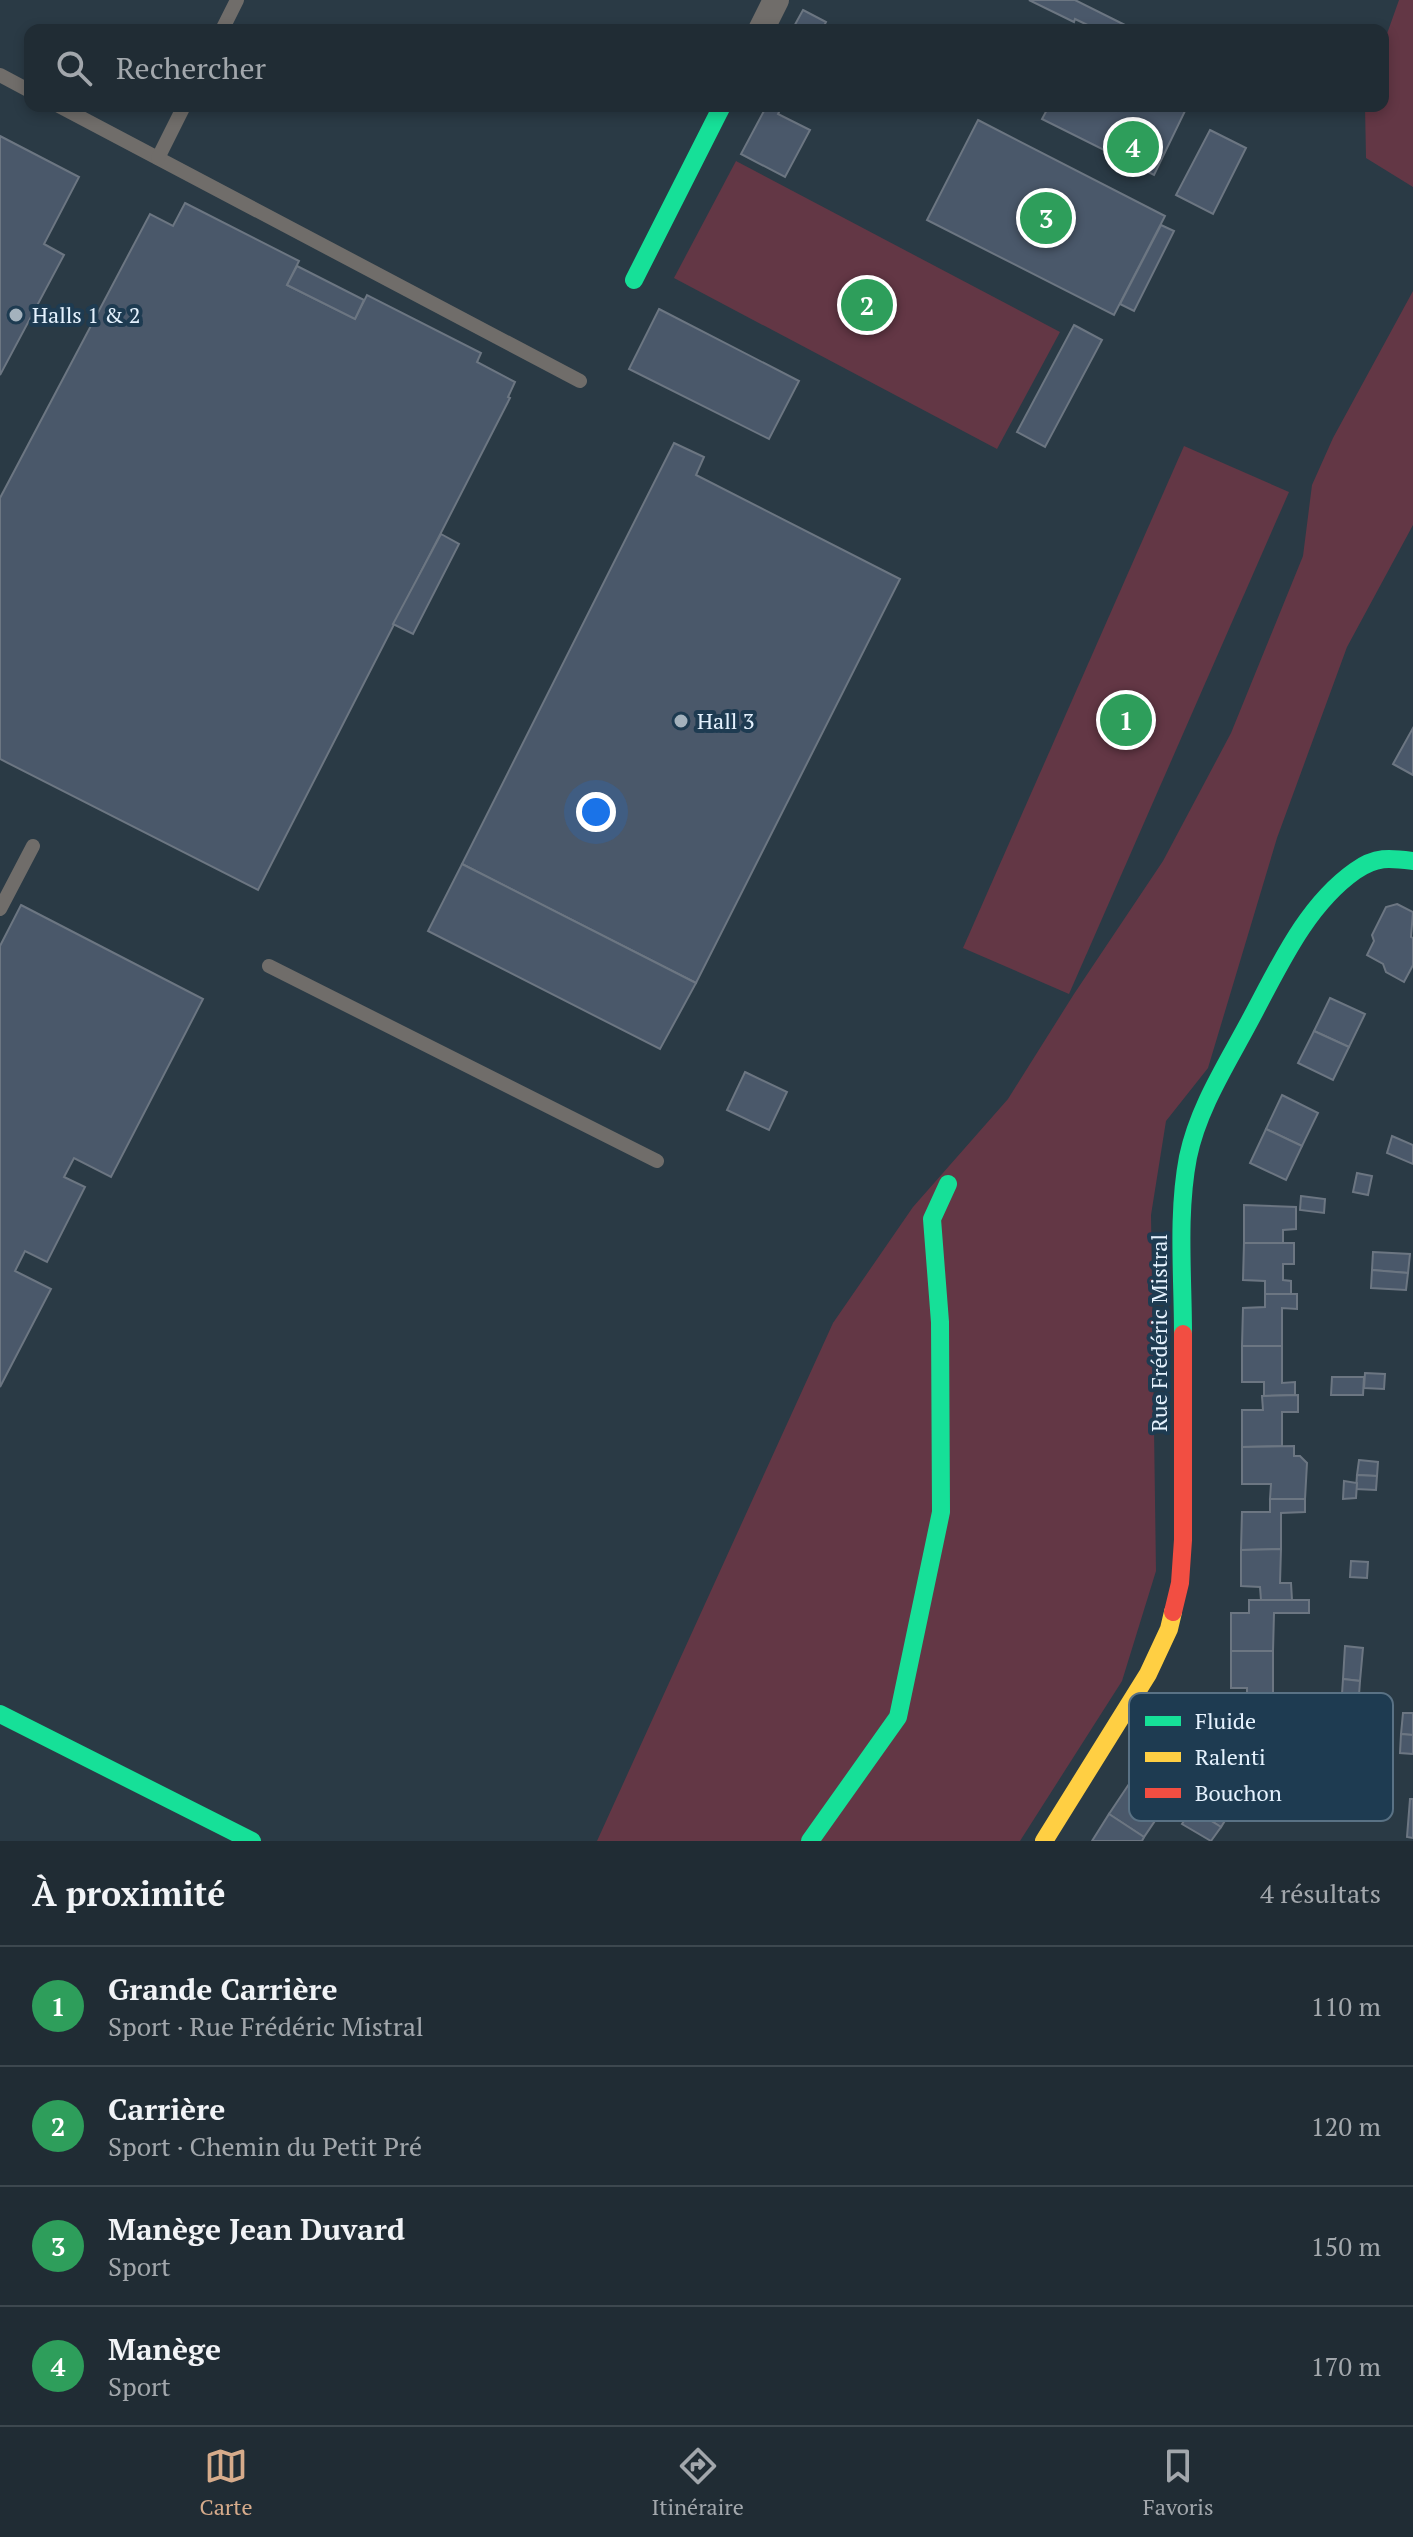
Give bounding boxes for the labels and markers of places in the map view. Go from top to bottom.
pin: 4 [1107,117,1159,177]
pin: 3 [1020,188,1072,248]
pin: 2 [841,275,893,335]
place label: Halls 1 & 2 [32,300,141,329]
marker: Halls 1 & 2 [7,306,25,324]
pin: 1 [1100,690,1152,750]
place label: Hall 3 [697,706,754,735]
marker: Hall 3 [672,712,690,730]

